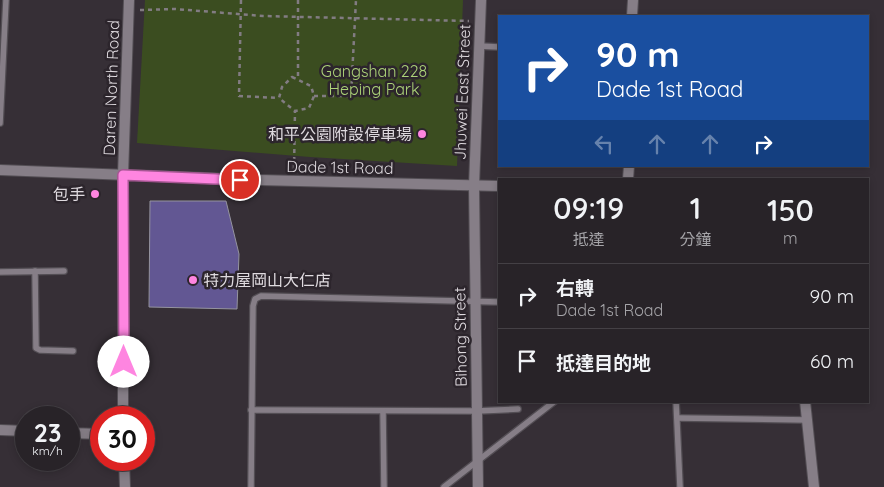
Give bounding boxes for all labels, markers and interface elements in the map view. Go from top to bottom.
street label: Daren North Road [99,20,123,156]
street label: Jhuwei East Street [450,24,474,160]
text: 90 m [596,32,679,76]
icon: right [513,35,578,100]
park label: Gangshan 228 Heping Park [321,61,427,99]
text: Dade 1st Road [596,75,743,103]
place label: 和平公園附設停車場 [268,124,412,144]
marker: 和平公園附設停車場 [416,128,428,140]
icon: left [590,130,618,158]
icon: ahead [643,130,671,158]
icon: ahead [696,130,724,158]
icon: right [749,130,777,158]
street label: Dade 1st Road [286,156,394,178]
pin [219,159,261,201]
icon: arrive [226,166,254,194]
place label: 包手 [53,184,85,204]
marker: 包手 [89,188,101,200]
text: 09:19 [553,189,624,227]
text: 1 [690,189,701,227]
text: 150 [767,191,814,229]
text: m [783,228,798,248]
text: 抵達 [573,229,605,249]
text: 分鐘 [680,229,712,249]
place label: 特力屋岡山大仁店 [203,270,331,290]
marker: 特力屋岡山大仁店 [187,274,199,286]
text: 右轉 [556,276,594,300]
icon: right [513,282,541,310]
text: 90 m [810,284,854,308]
street label: Bihong Street [449,287,471,387]
text: Dade 1st Road [556,300,663,320]
position arrow [97,335,149,387]
icon: arrive [513,347,541,375]
text: 60 m [810,349,854,373]
text: 抵達目的地 [556,351,651,375]
speed limit sign: 30 [90,406,155,471]
text: 23 [34,417,61,448]
text: km/h [32,443,63,458]

